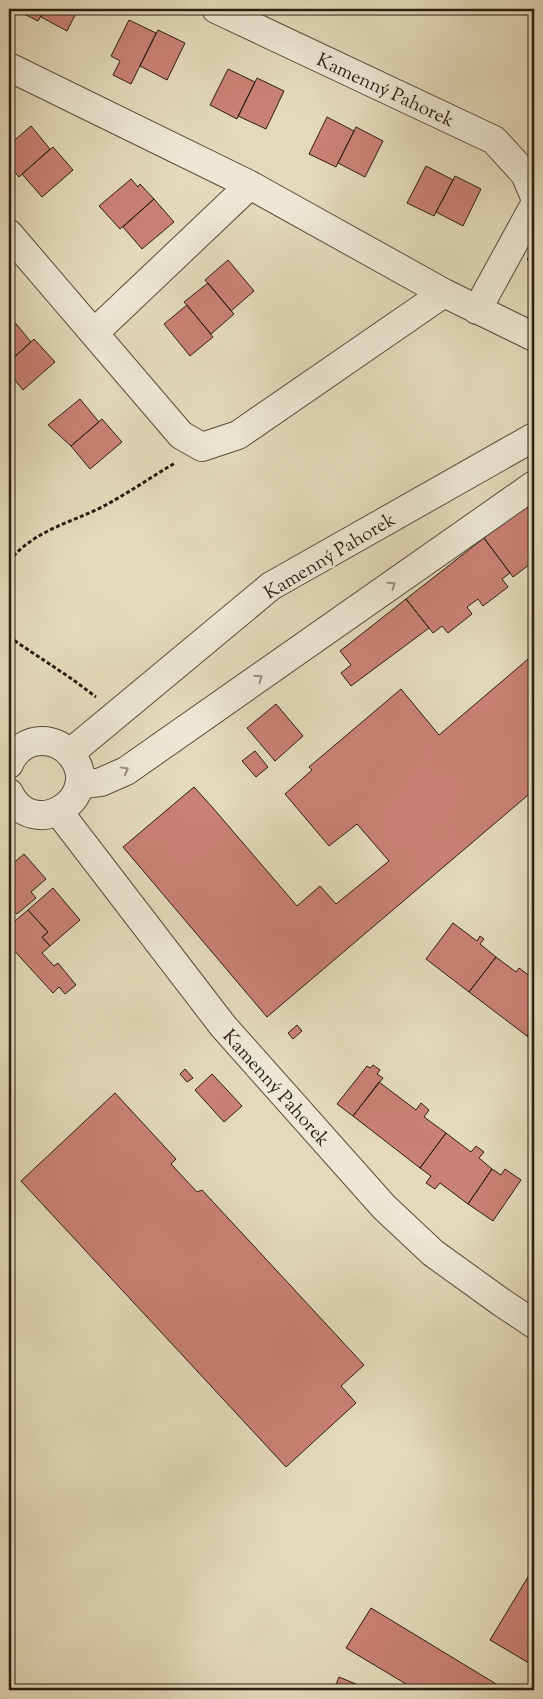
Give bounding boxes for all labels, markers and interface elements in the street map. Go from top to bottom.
street label: Kamenný Pahorek [312,48,459,135]
street label: Kamenný Pahorek [259,507,402,607]
one-way arrow [386,582,396,591]
one-way arrow [253,675,262,684]
one-way arrow [120,766,129,776]
street label: Kamenný Pahorek [215,1024,335,1154]

